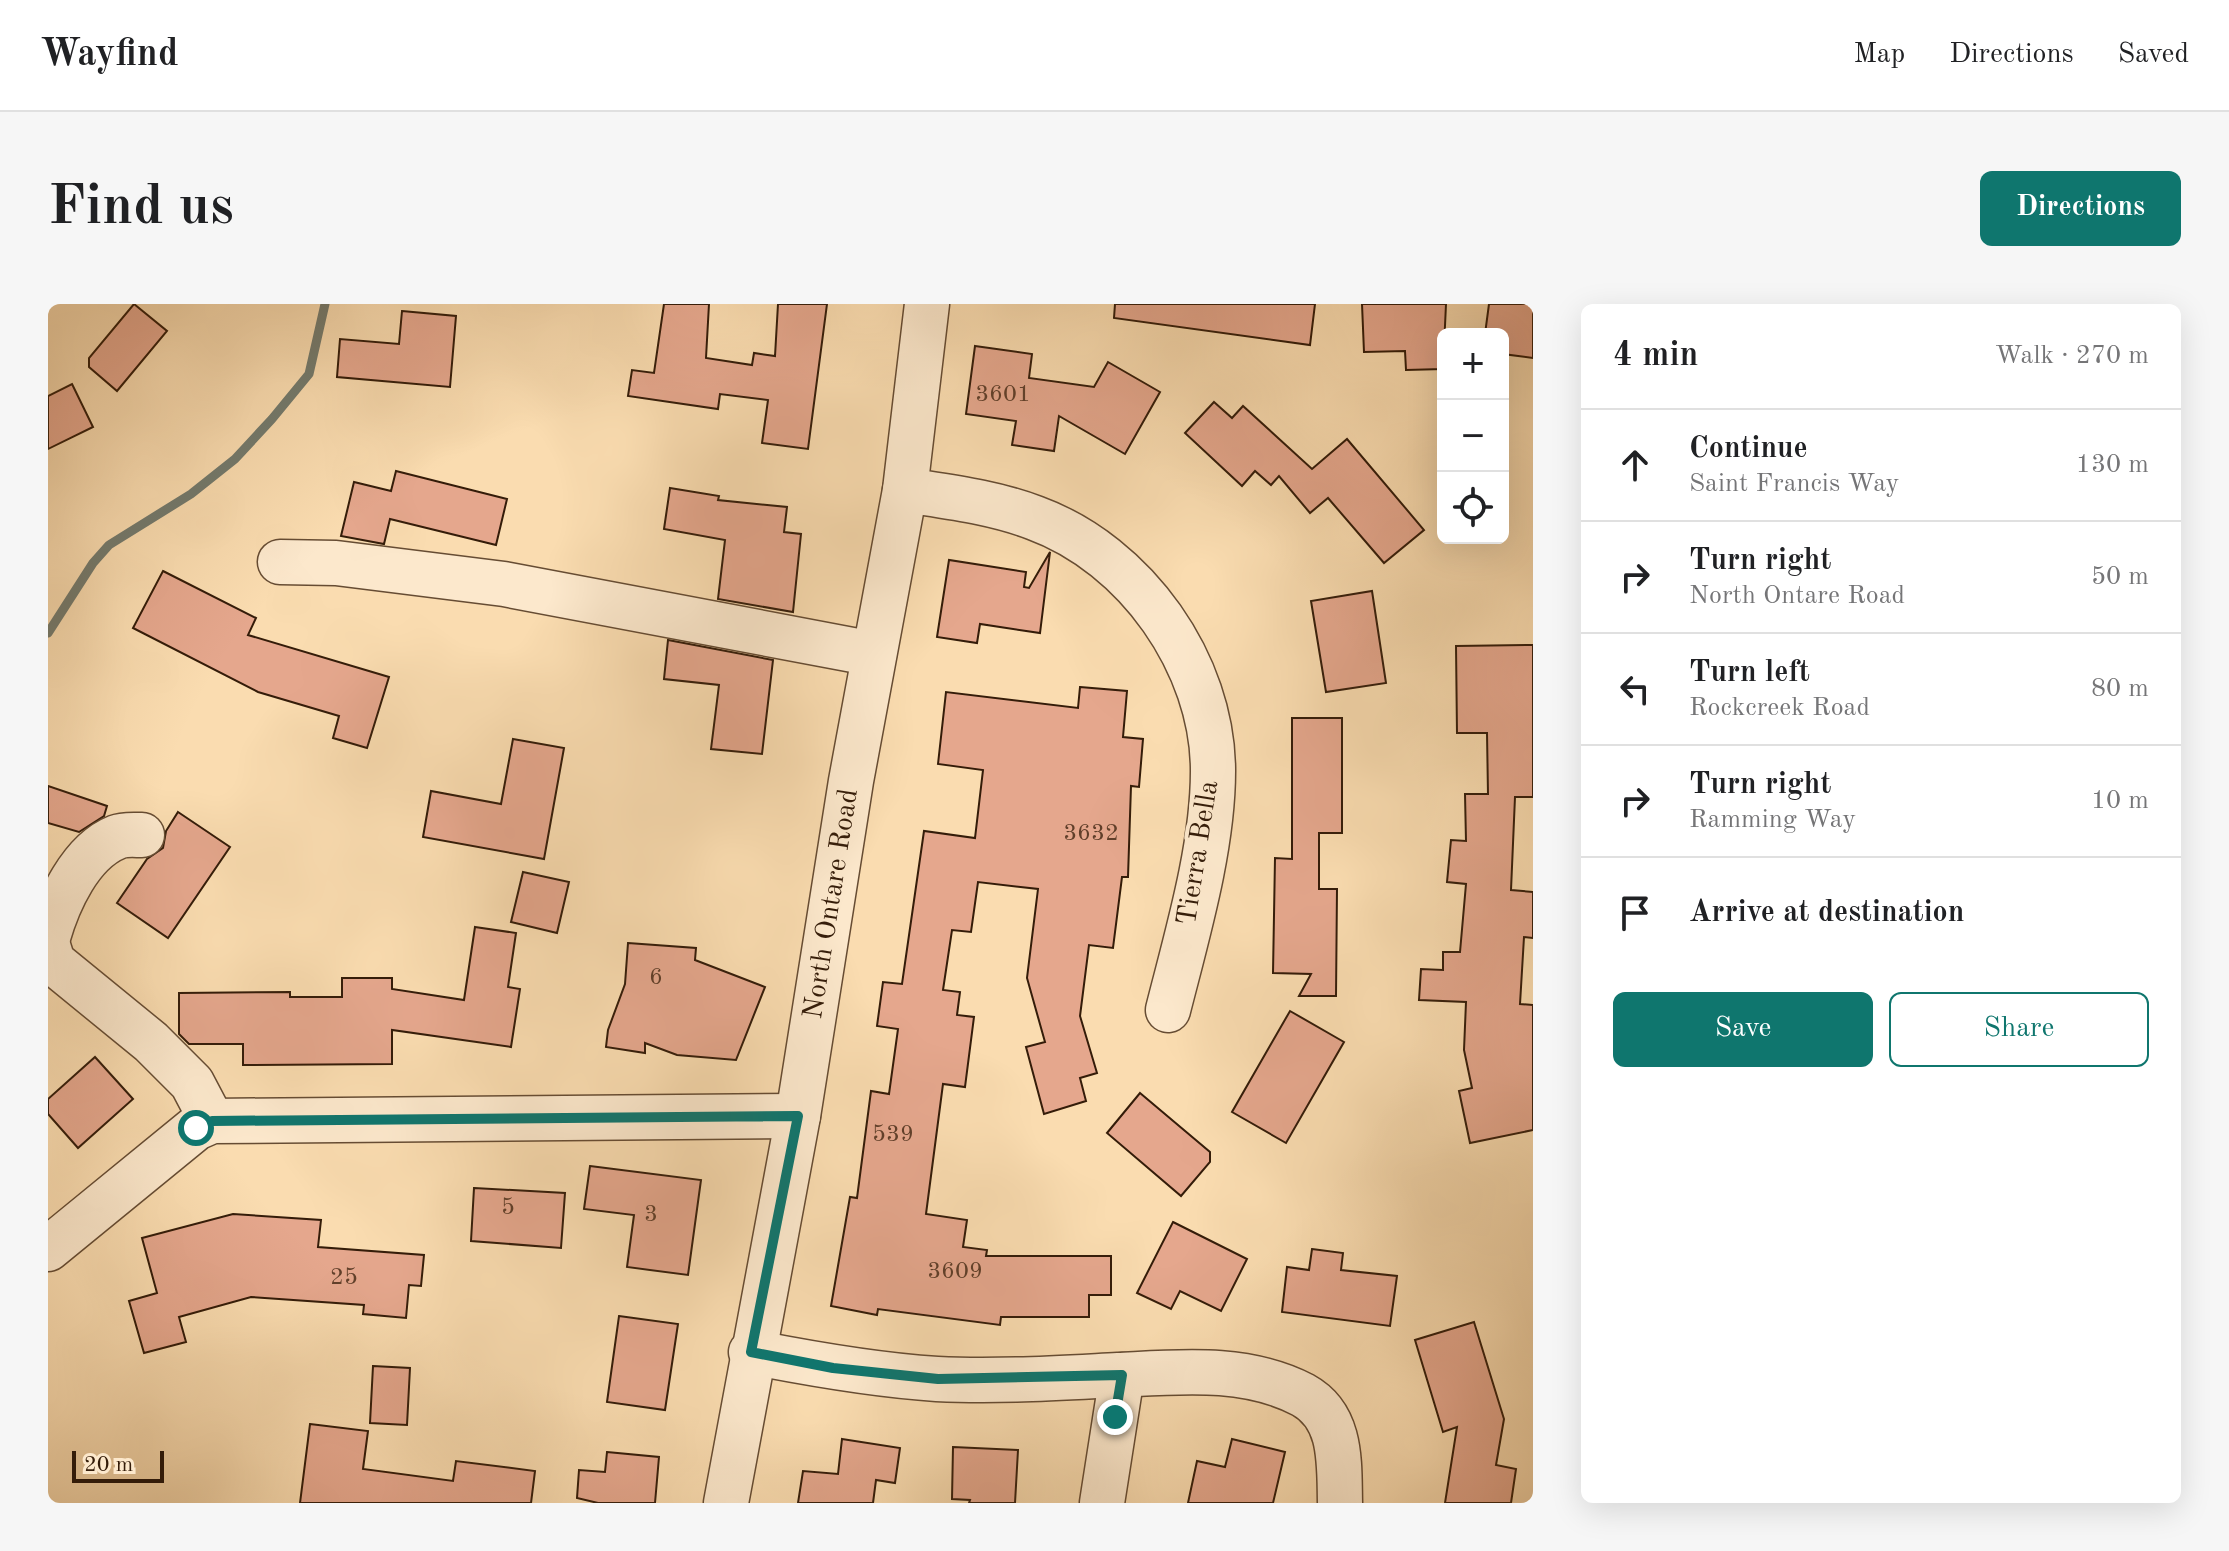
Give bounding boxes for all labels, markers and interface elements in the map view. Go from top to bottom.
text: Wayfind [40,36,178,74]
text: Map [1853,41,1905,69]
text: Directions [1949,41,2074,69]
text: Saved [2118,41,2189,69]
button: Directions [1980,171,2181,246]
text: Find us [48,180,234,236]
map controls [1437,328,1509,544]
button: + [1437,328,1509,400]
text: 4 min [1613,339,1698,373]
text: Walk · 270 m [1995,343,2149,369]
house number: 3601 [975,383,1031,407]
button: − [1437,400,1509,472]
text: Continue [1689,434,1808,464]
icon: ahead [1613,443,1657,487]
text: 130 m [2076,452,2149,478]
text: Saint Francis Way [1689,471,1899,497]
button: locate [1437,472,1509,544]
text: Turn right [1689,546,1831,576]
icon: right [1613,555,1657,599]
text: 50 m [2091,564,2149,590]
text: North Ontare Road [1689,583,1905,609]
text: Turn left [1689,658,1810,688]
icon: left [1613,667,1657,711]
text: 80 m [2091,676,2149,702]
text: Rockcreek Road [1689,695,1870,721]
text: Turn right [1689,770,1831,800]
street label: Tierra Bella [1174,778,1224,927]
icon: right [1613,779,1657,823]
street label: North Ontare Road [800,787,864,1021]
text: 10 m [2091,788,2149,814]
text: Ramming Way [1689,807,1856,833]
house number: 3632 [1063,822,1119,846]
icon: arrive [1613,891,1657,935]
text: Arrive at destination [1689,898,1964,928]
house number: 6 [649,966,663,990]
button: Save [1613,992,1873,1067]
button: Share [1889,992,2149,1067]
route start [178,1110,214,1146]
house number: 539 [872,1123,914,1147]
house number: 5 [501,1196,515,1220]
house number: 3 [644,1203,658,1227]
house number: 3609 [927,1260,983,1284]
house number: 25 [330,1266,358,1290]
route end [1097,1399,1133,1435]
scale bar [72,1447,164,1483]
text: 20 m [84,1454,133,1476]

